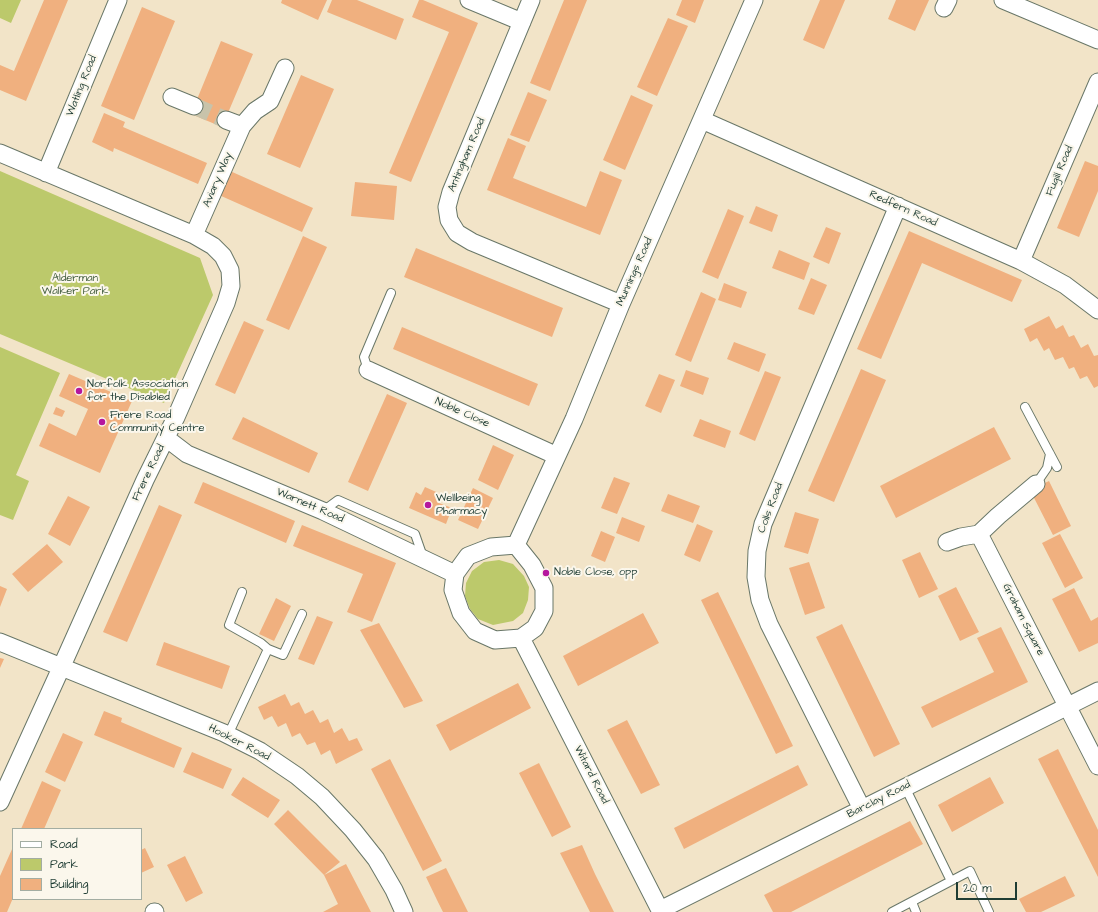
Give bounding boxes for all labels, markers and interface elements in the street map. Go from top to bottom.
street label: Watling Road [64,54,100,118]
street label: Antingham Road [445,116,489,194]
street label: Fugill Road [1043,144,1077,198]
street label: Aviary Way [200,150,236,210]
street label: Redfern Road [867,188,939,230]
street label: Munnings Road [614,236,656,308]
park label: Alderman Walker Park [42,272,108,298]
place label: Norfolk Association for the Disabled [87,378,188,404]
marker: Norfolk Association for the Disabled [74,386,84,396]
street label: Noble Close [433,395,491,431]
place label: Frere Road Community Centre [110,409,204,435]
marker: Frere Road Community Centre [97,417,107,427]
street label: Frere Road [130,443,168,503]
street label: Colls Road [755,481,787,535]
street label: Warnett Road [274,486,346,526]
place label: Wellbeing Pharmacy [436,492,487,518]
marker: Wellbeing Pharmacy [423,500,433,510]
place label: Noble Close, opp [554,566,637,580]
marker: Noble Close, opp [541,568,551,578]
street label: Graham Square [999,582,1047,658]
street label: Hooker Road [206,722,272,764]
street label: Witard Road [571,744,611,806]
street label: Barclay Road [845,778,913,822]
legend [12,828,142,900]
text: Road [50,836,78,853]
text: Park [50,856,78,873]
scale bar [958,874,1019,900]
text: Building [50,876,88,893]
text: 20 m [963,880,992,897]

